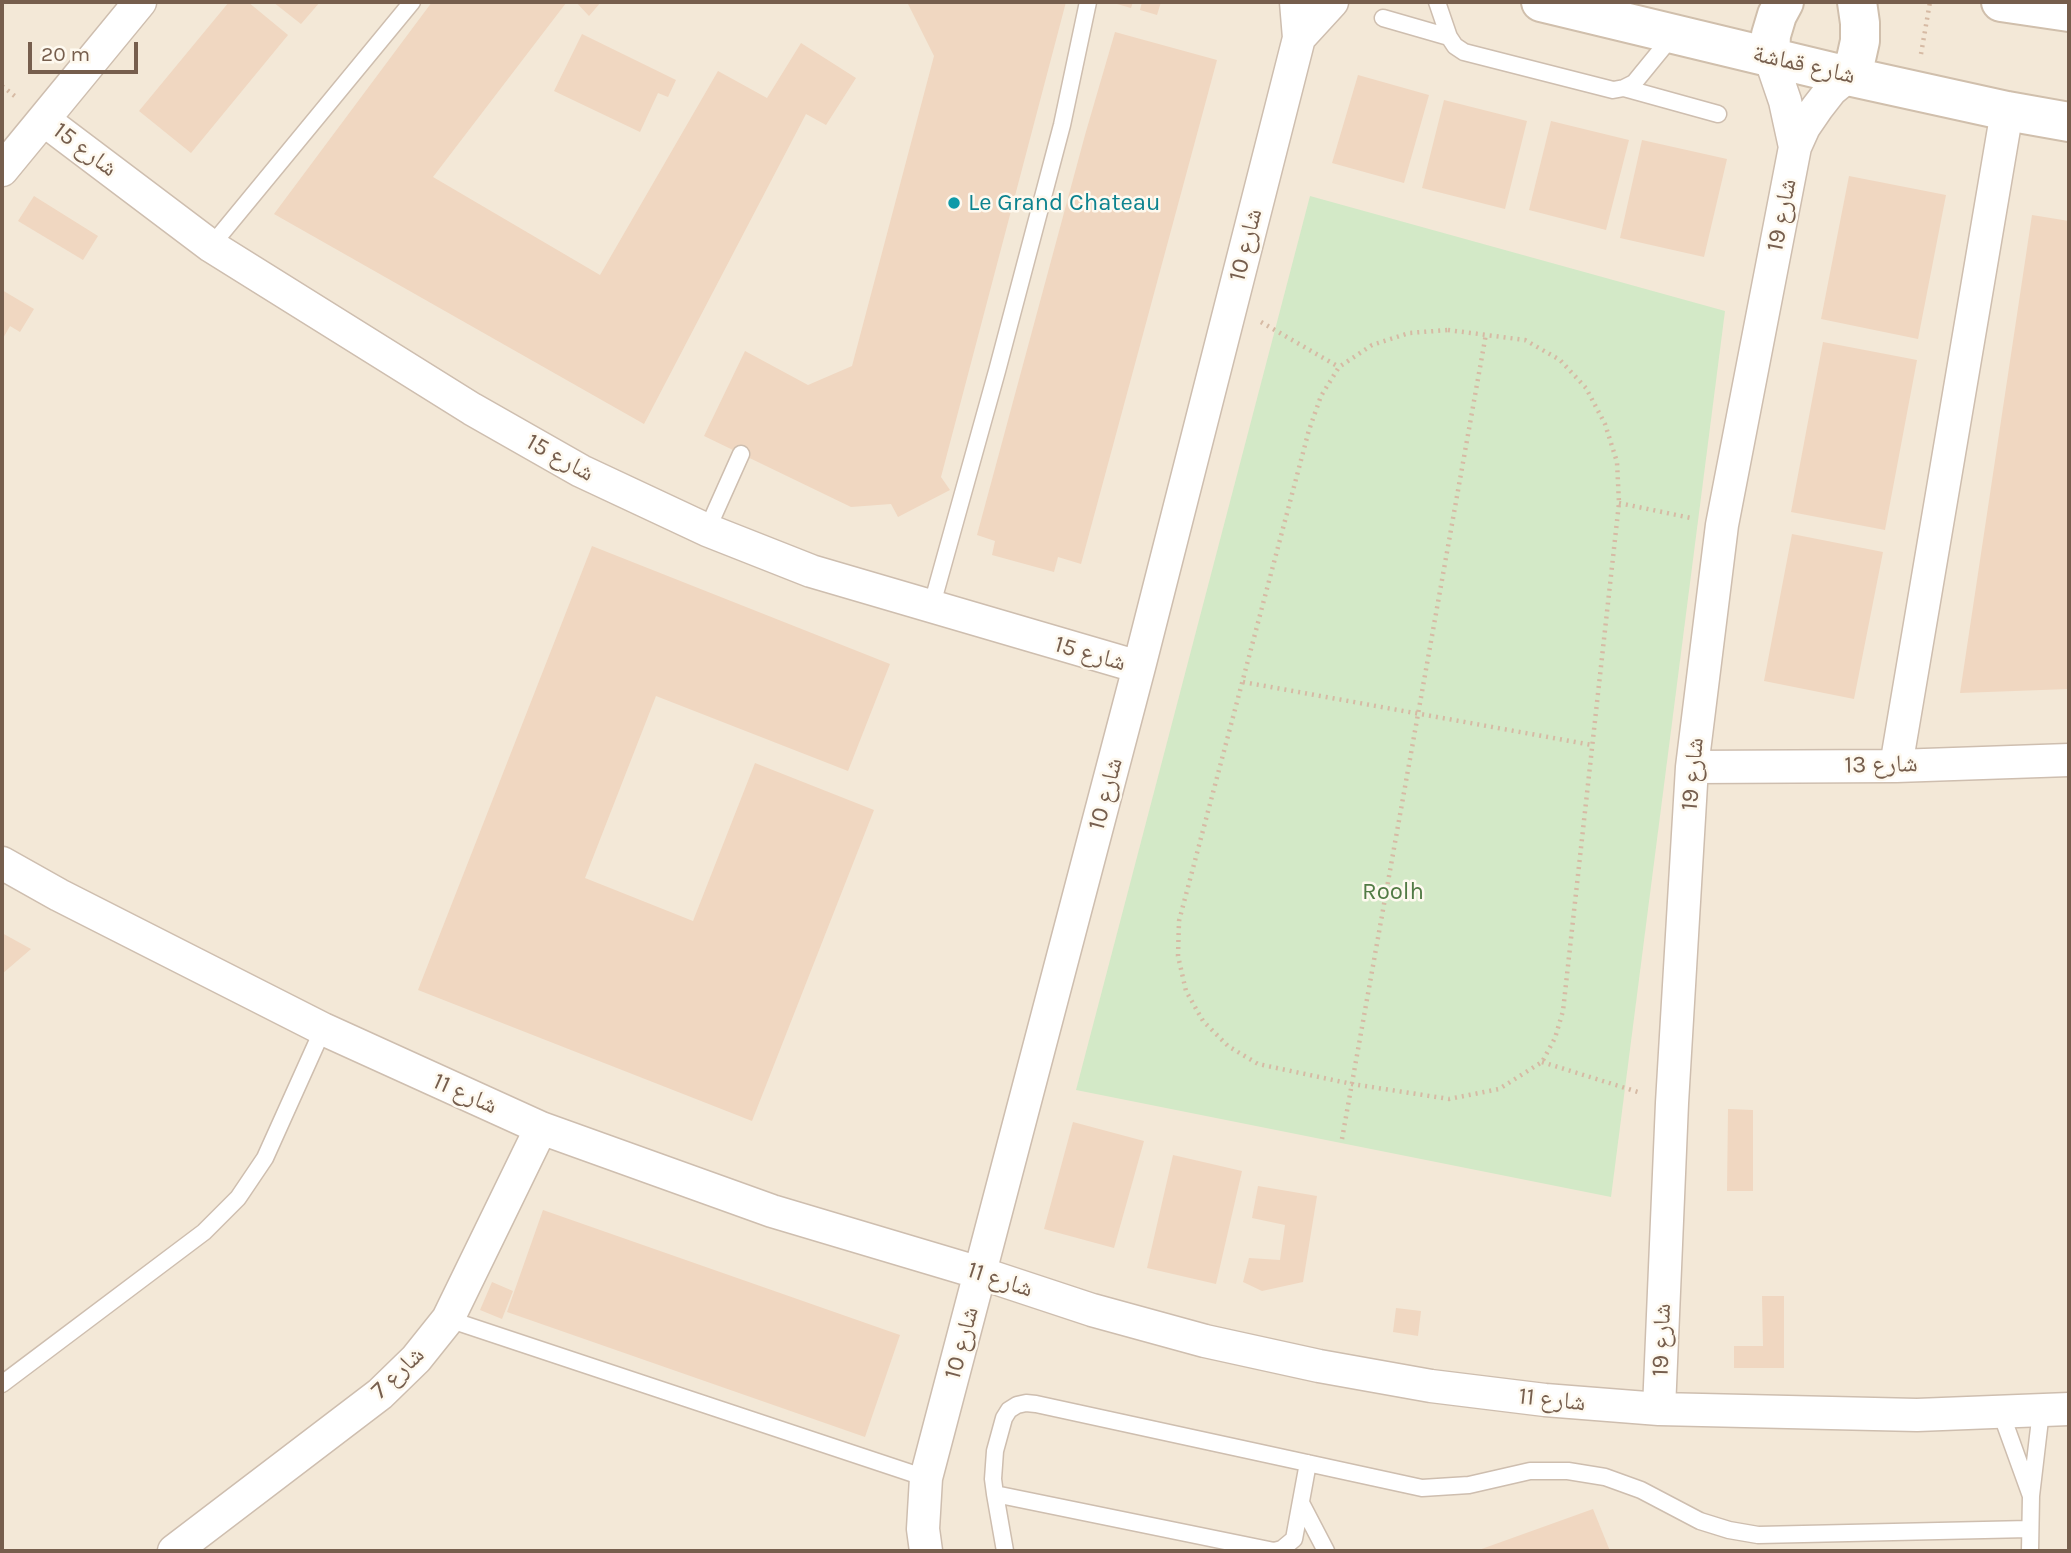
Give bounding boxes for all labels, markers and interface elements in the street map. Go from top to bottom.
scale bar [32,28,142,72]
street label: شارع قماشة [1750,39,1858,91]
text: 20 m [41,42,90,66]
street label: شارع 15 [47,117,123,183]
street label: شارع 19 [1761,176,1803,254]
place label: Le Grand Chateau [968,189,1160,217]
marker: Le Grand Chateau [946,195,962,211]
street label: شارع 10 [1223,206,1269,284]
street label: شارع 15 [521,428,599,488]
street label: شارع 15 [1051,630,1129,678]
street label: شارع 19 [1675,736,1711,812]
street label: شارع 13 [1844,750,1918,780]
street label: شارع 10 [1083,755,1129,833]
park label: Roolh [1362,878,1424,906]
street label: شارع 11 [428,1067,502,1121]
street label: شارع 11 [964,1256,1036,1304]
street label: شارع 19 [1646,1303,1678,1377]
street label: شارع 10 [939,1304,985,1382]
street label: شارع 7 [365,1341,431,1405]
street label: شارع 11 [1517,1382,1587,1418]

